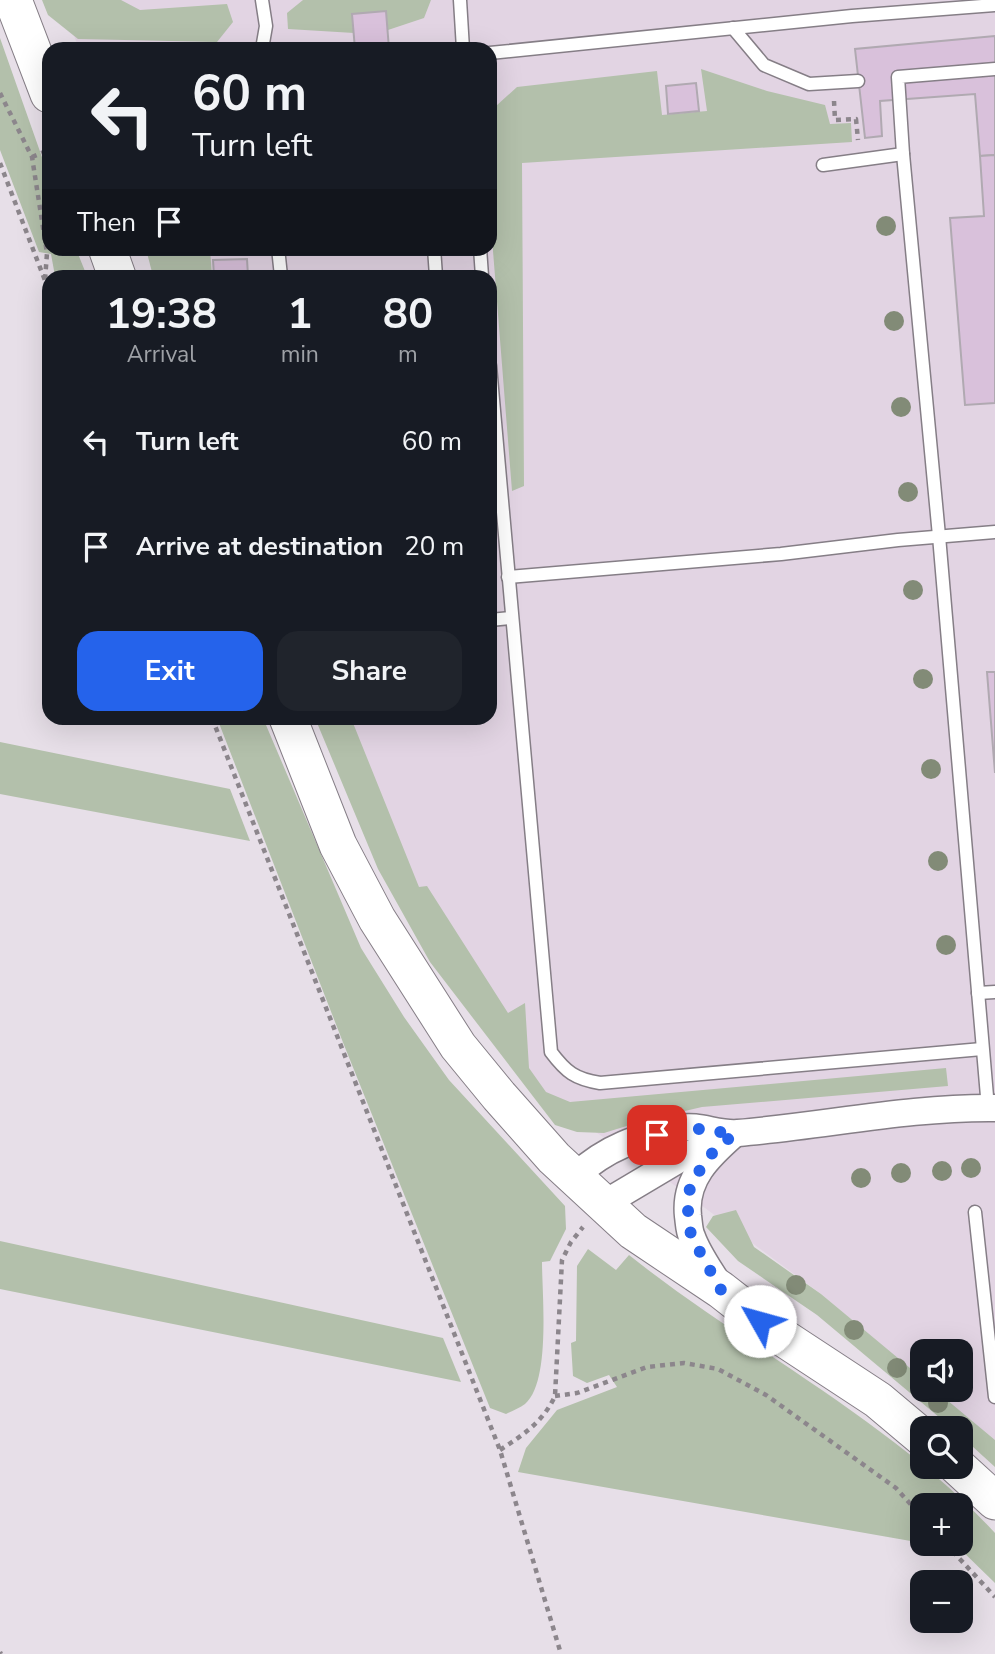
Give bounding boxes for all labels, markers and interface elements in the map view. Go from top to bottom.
text: 60 m [192,60,307,127]
icon: left [77,70,168,161]
text: Turn left [192,124,312,167]
icon: arrive [150,203,188,241]
text: Then [77,205,136,240]
text: 19:38 [106,286,217,343]
text: 1 [287,286,312,343]
text: 80 [383,286,433,343]
text: Arrival [127,339,196,370]
text: min [281,339,319,370]
text: m [398,339,418,370]
icon: left [77,423,115,461]
text: Turn left [136,424,239,459]
text: 60 m [402,424,462,459]
icon: arrive [77,528,115,566]
text: Arrive at destination [136,529,383,564]
text: 20 m [404,529,464,564]
button: Exit [77,631,263,711]
button: Share [277,631,462,711]
pin [627,1105,687,1165]
icon: arrive [638,1116,676,1154]
position arrow [723,1284,797,1358]
map controls [910,1339,973,1633]
button: sound [910,1339,973,1402]
button: search [910,1416,973,1479]
button: + [910,1493,973,1556]
button: − [910,1570,973,1633]

